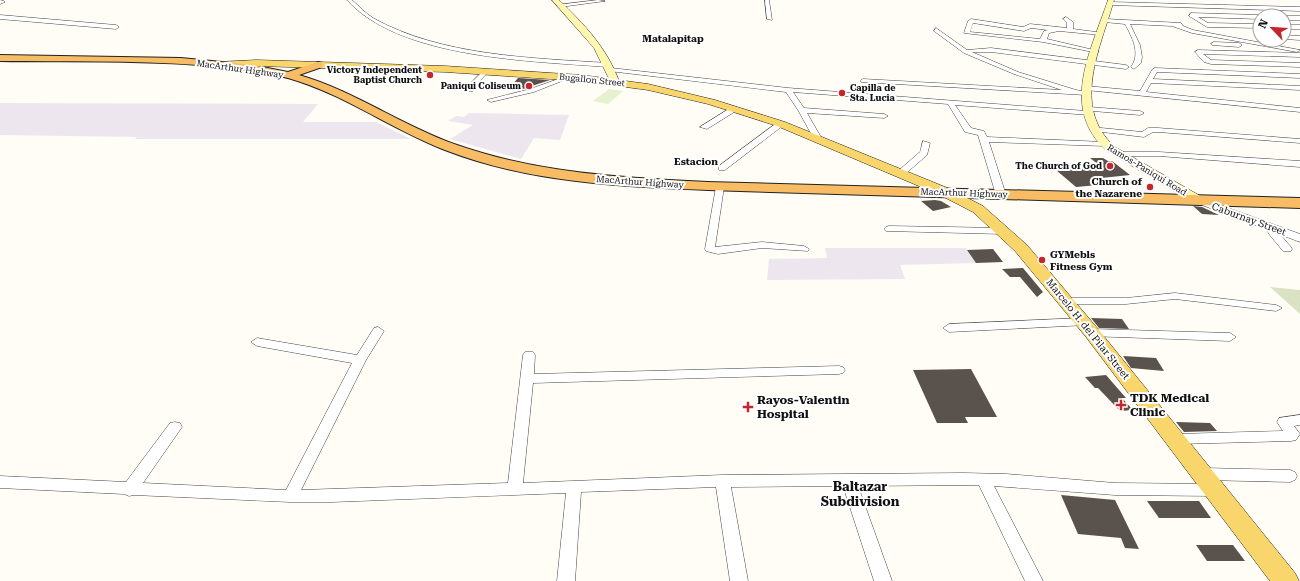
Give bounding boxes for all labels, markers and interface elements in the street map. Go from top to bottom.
north arrow [1252,8,1292,48]
text: N [1256,17,1271,31]
district label: Matalapitap [642,33,704,44]
street label: MacArthur Highway [196,58,285,80]
place label: Victory Independent Baptist Church [327,65,422,85]
marker: Victory Independent Baptist Church [425,70,435,80]
street label: Bugallon Street [558,72,626,89]
place label: Paniqui Coliseum [441,81,521,91]
marker: Paniqui Coliseum [524,81,534,91]
place label: Capilla de Sta. Lucia [850,83,896,103]
marker: Capilla de Sta. Lucia [837,88,847,98]
street label: Ramos-Paniqui Road [1106,142,1189,198]
district label: Estacion [674,156,718,167]
place label: The Church of God [1015,161,1102,171]
marker: The Church of God [1105,161,1115,171]
street label: MacArthur Highway [596,174,685,190]
place label: Church of the Nazarene [1075,176,1143,199]
marker: Church of the Nazarene [1145,182,1155,192]
street label: MacArthur Highway [920,186,1009,200]
street label: Caburnay Street [1210,200,1288,238]
place label: GYMebls Fitness Gym [1050,249,1113,272]
marker: GYMebls Fitness Gym [1037,255,1047,265]
street label: Marcelo H. del Pilar Street [1044,277,1132,382]
place label: TDK Medical Clinic [1130,391,1209,419]
place label: Rayos-Valentin Hospital [757,393,850,421]
marker: TDK Medical Clinic [1115,399,1127,411]
marker: Rayos-Valentin Hospital [742,401,754,413]
district label: Baltazar Subdivision [821,479,900,509]

